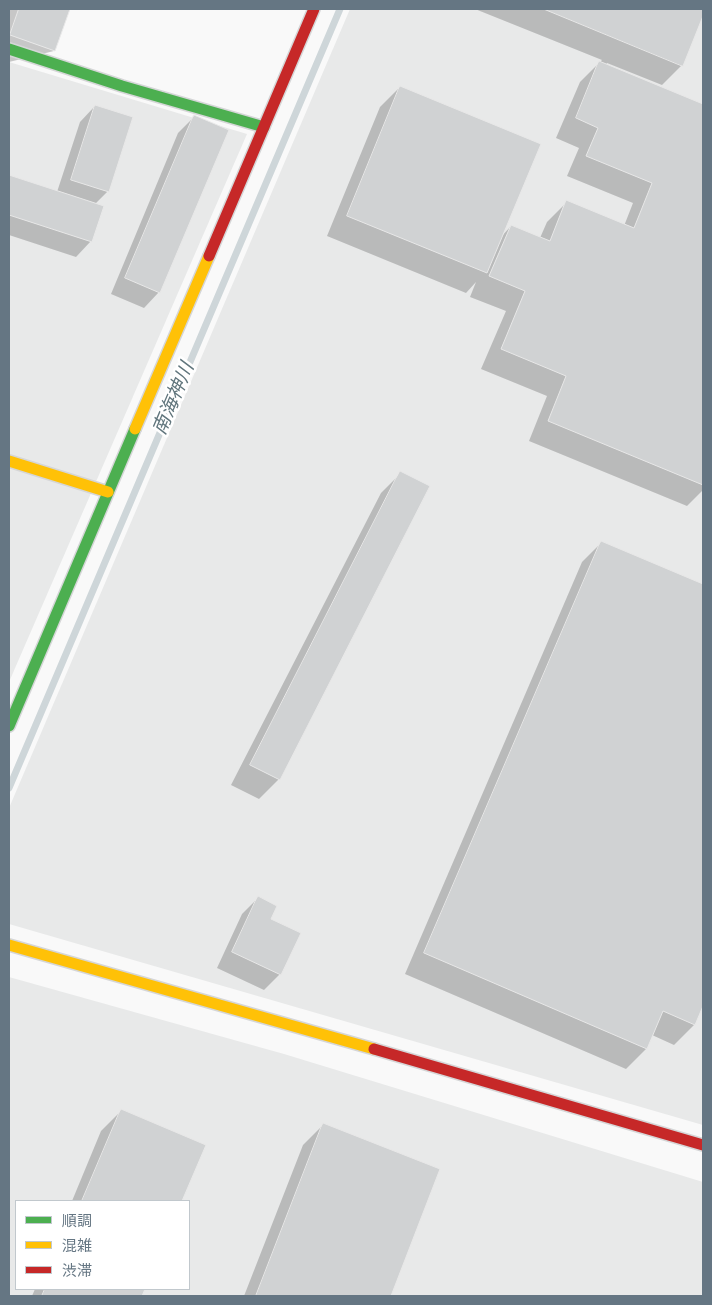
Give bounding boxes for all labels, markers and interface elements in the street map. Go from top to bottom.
water label: 南海神川 [149,360,199,438]
legend [15,1200,190,1290]
text: 順調 [62,1212,92,1229]
text: 混雑 [62,1237,92,1254]
text: 渋滞 [62,1262,92,1279]

